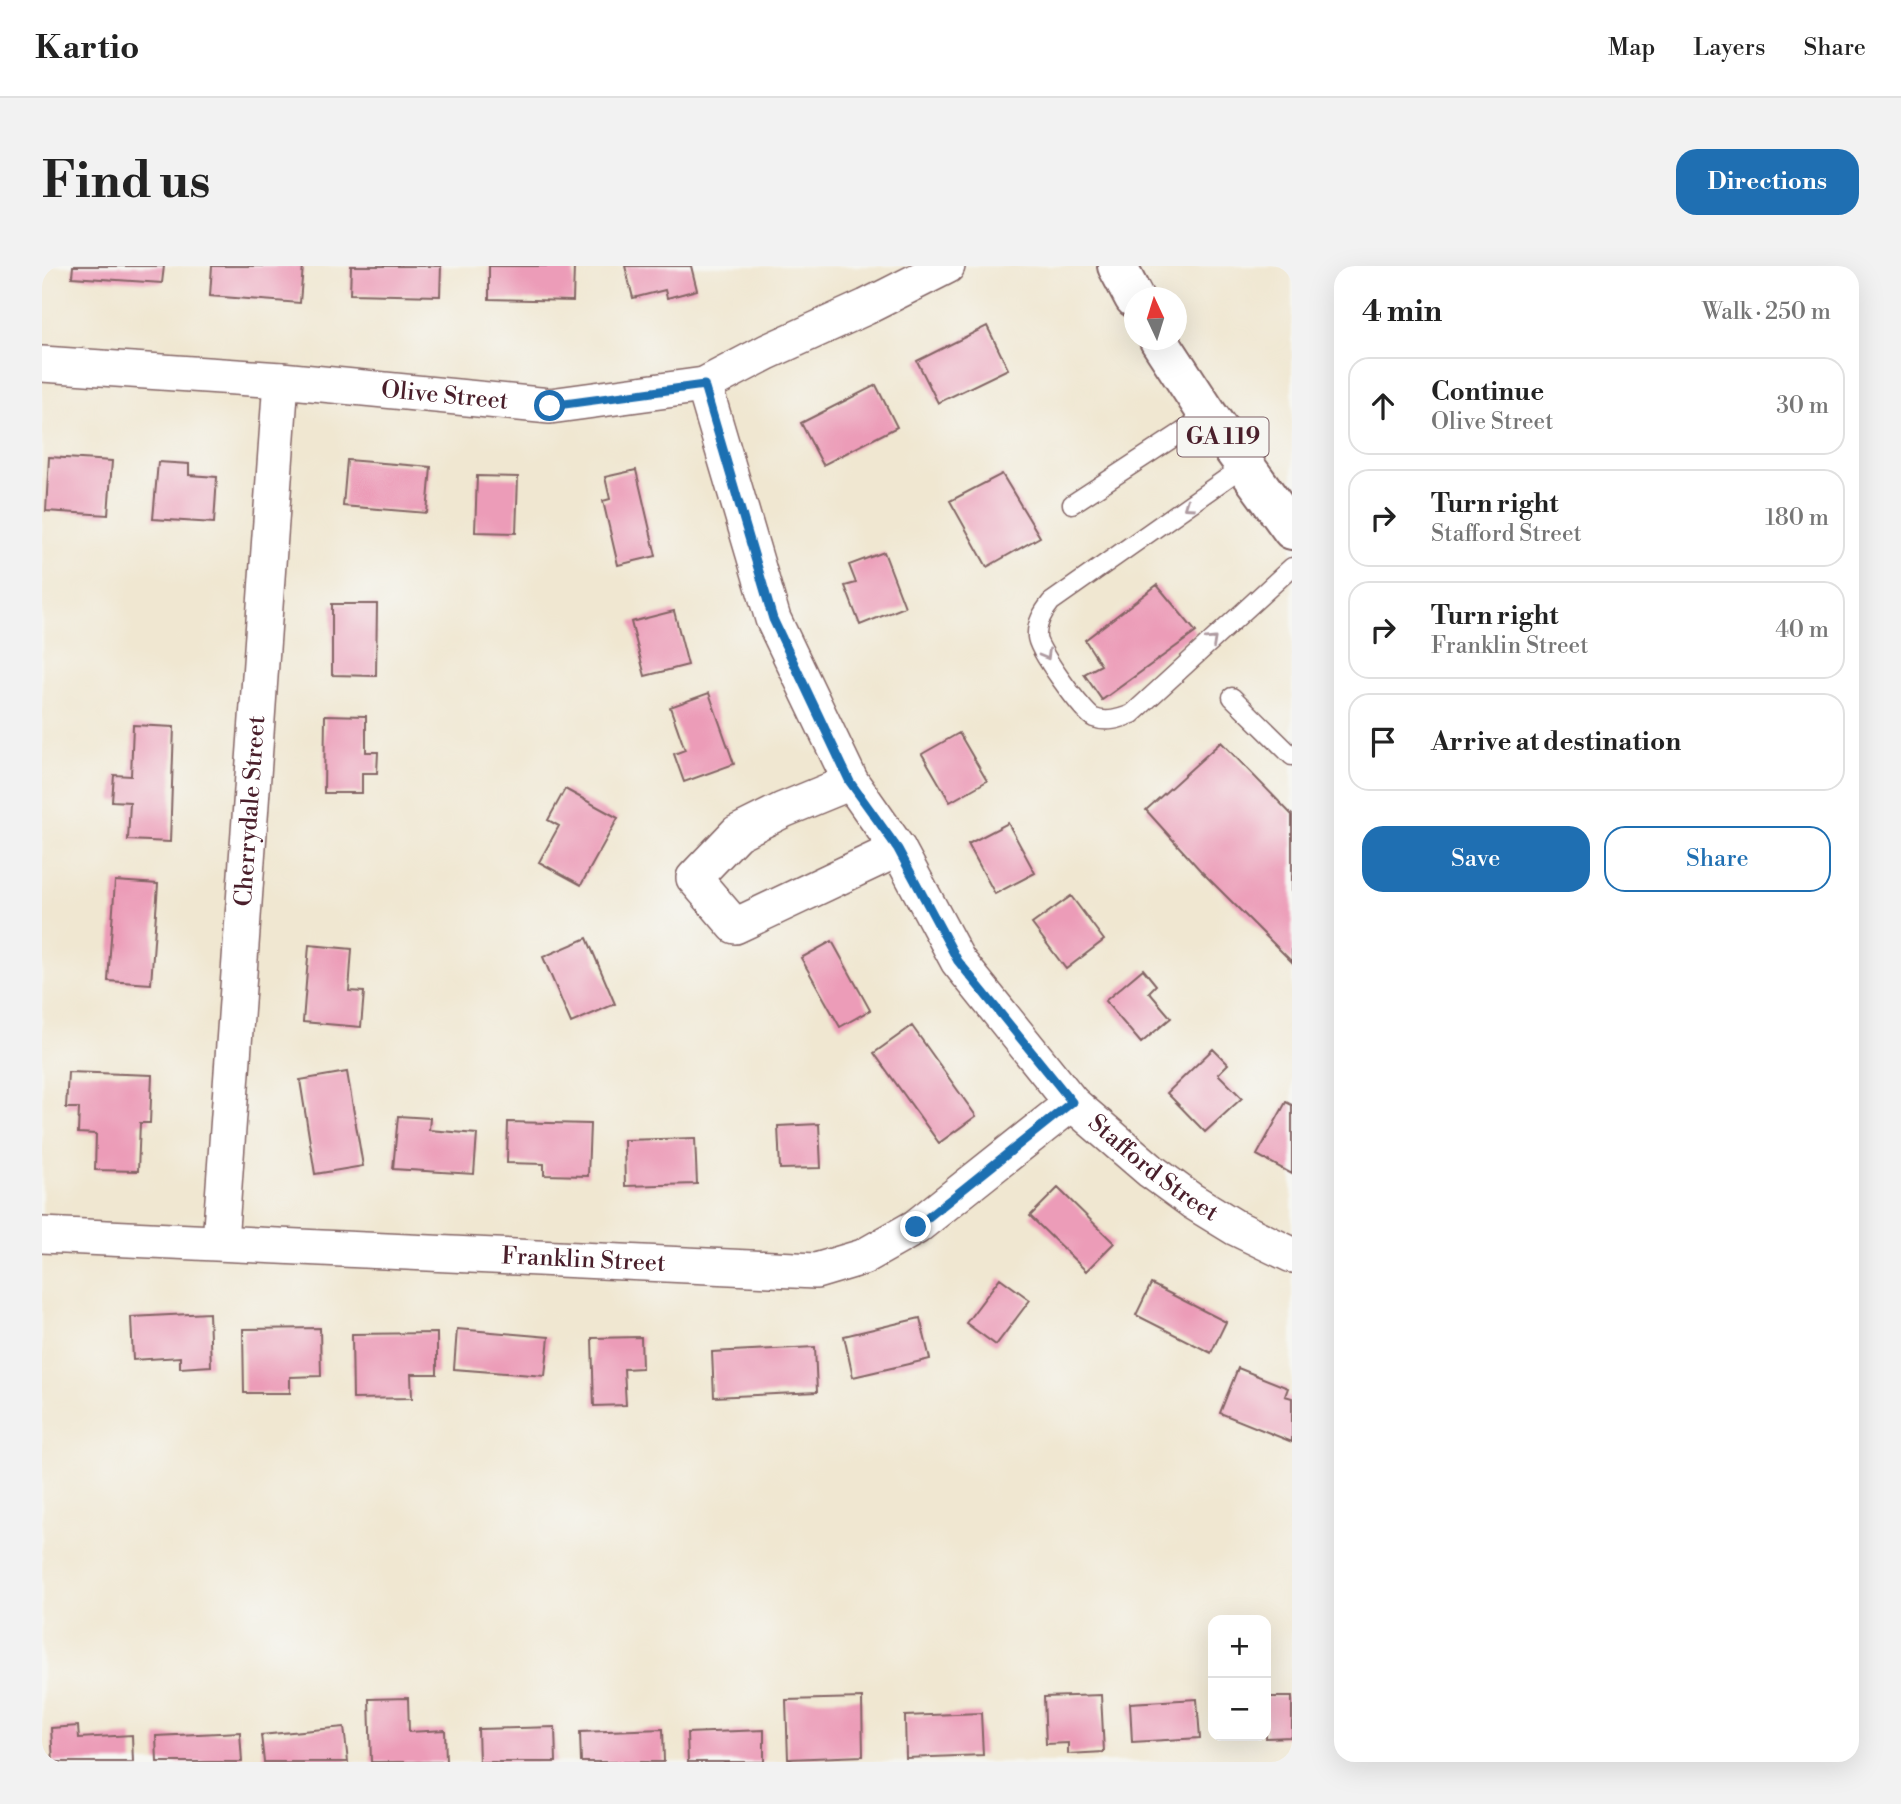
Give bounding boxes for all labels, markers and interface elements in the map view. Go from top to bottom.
text: Kartio [35,28,139,69]
text: Map [1608,33,1655,63]
text: Layers [1693,33,1765,63]
text: Share [1803,33,1866,63]
button: Directions [1676,149,1859,215]
text: Find us [42,152,211,213]
north arrow [1124,287,1187,350]
text: 4 min [1362,293,1442,331]
text: Walk · 250 m [1702,298,1831,326]
street label: Olive Street [380,375,510,417]
text: Continue [1431,376,1544,408]
icon: ahead [1364,387,1402,425]
route start [534,390,565,421]
text: 30 m [1776,392,1829,420]
text: Olive Street [1431,408,1553,436]
road number: GA 119 [1178,418,1268,456]
text: Turn right [1431,488,1559,520]
one-way arrow [1183,498,1196,510]
icon: right [1364,499,1402,537]
text: 180 m [1765,504,1829,532]
text: Stafford Street [1431,520,1582,548]
text: Turn right [1431,600,1559,632]
icon: right [1364,611,1402,649]
text: 40 m [1775,616,1829,644]
text: Franklin Street [1431,632,1588,660]
one-way arrow [1204,636,1217,649]
one-way arrow [1038,648,1051,661]
street label: Cherrydale Street [229,714,272,908]
icon: arrive [1364,723,1402,761]
text: Arrive at destination [1431,726,1681,758]
button: Save [1362,826,1590,892]
button: Share [1604,826,1831,892]
street label: Stafford Street [1082,1108,1224,1229]
route end [900,1211,931,1242]
street label: Franklin Street [501,1241,667,1279]
map controls [1208,1615,1271,1741]
button: + [1208,1615,1271,1678]
button: − [1208,1678,1271,1741]

